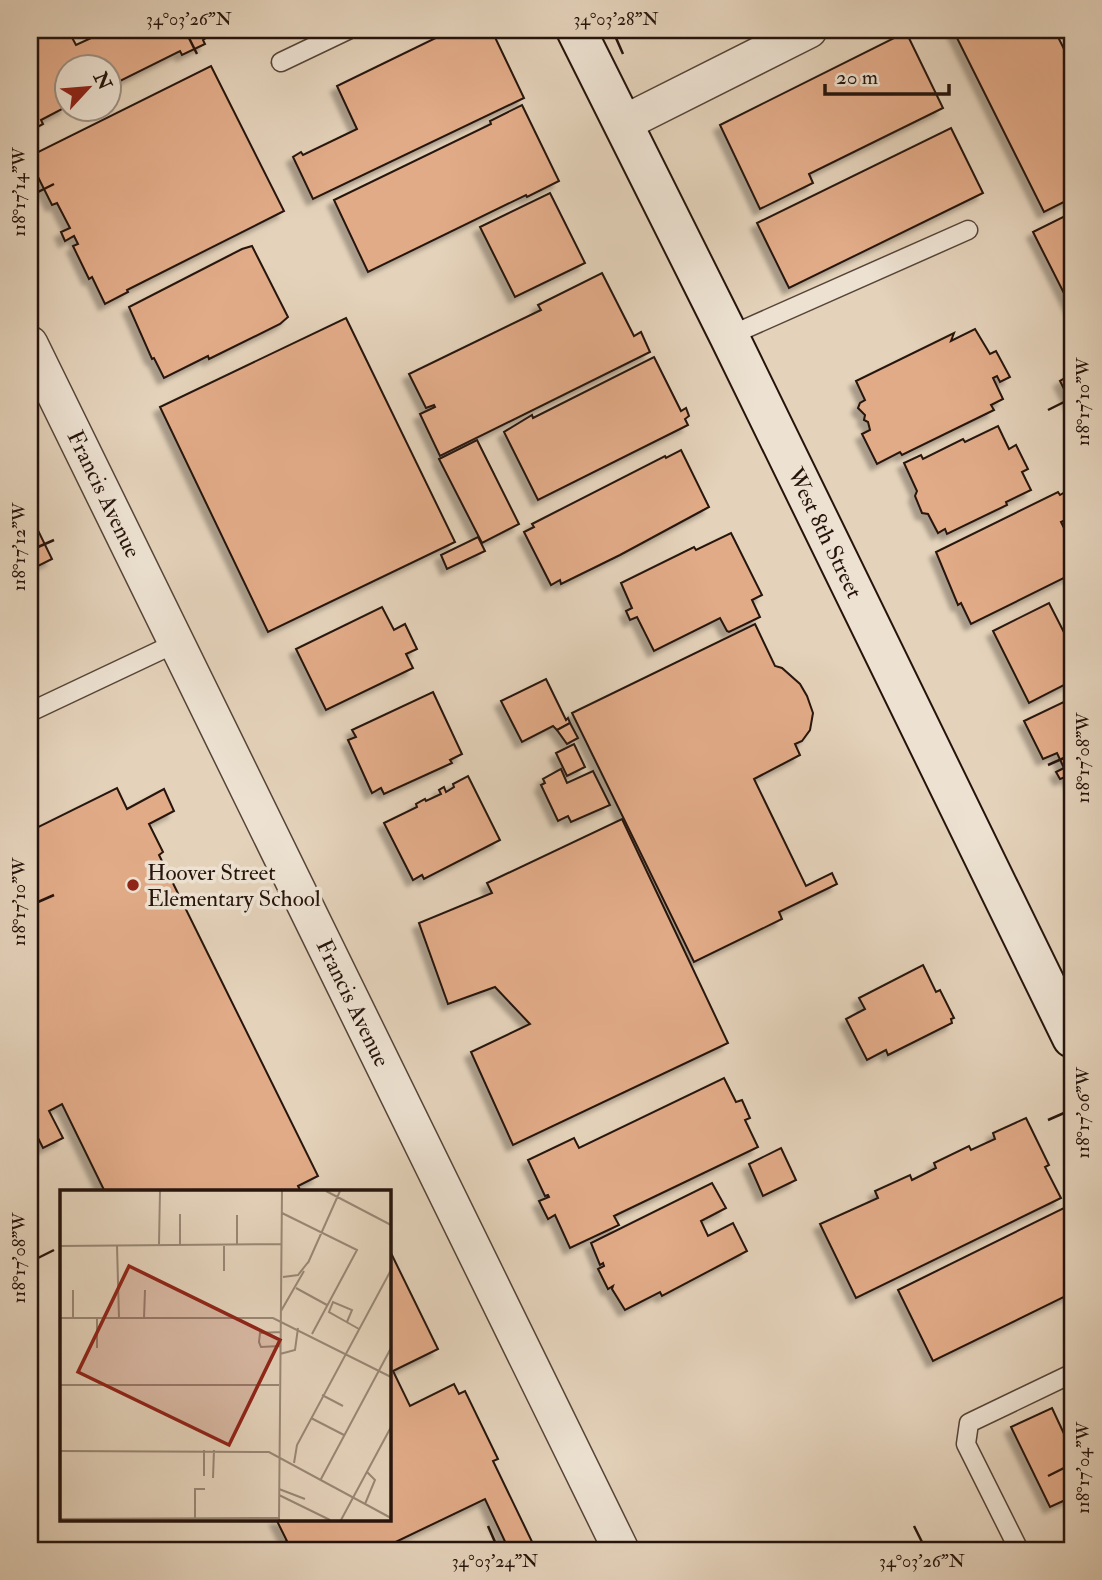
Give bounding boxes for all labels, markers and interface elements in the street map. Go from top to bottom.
text: 34°03'26"N [146,8,232,31]
text: 34°03'28"N [573,8,659,31]
north arrow [52,52,122,122]
scale bar [825,52,950,96]
text: 20 m [836,64,878,91]
text: N [87,67,117,95]
text: 118°17'14"W [8,147,31,237]
text: 118°17'10"W [1072,357,1095,446]
street label: Francis Avenue [61,425,148,563]
street label: West 8th Street [780,462,869,603]
text: 118°17'12"W [8,502,31,591]
text: 118°17'08"W [1072,712,1095,803]
text: 118°17'10"W [8,857,31,946]
place label: Hoover Street Elementary School [147,858,321,913]
marker: Hoover Street Elementary School [125,877,141,893]
street label: Francis Avenue [310,934,397,1072]
text: 118°17'06"W [1072,1067,1095,1159]
inset map [60,1190,390,1520]
text: 118°17'08"W [8,1212,31,1303]
text: 118°17'04"W [1072,1421,1095,1514]
text: 34°03'24"N [452,1550,538,1573]
text: 34°03'26"N [879,1550,965,1573]

